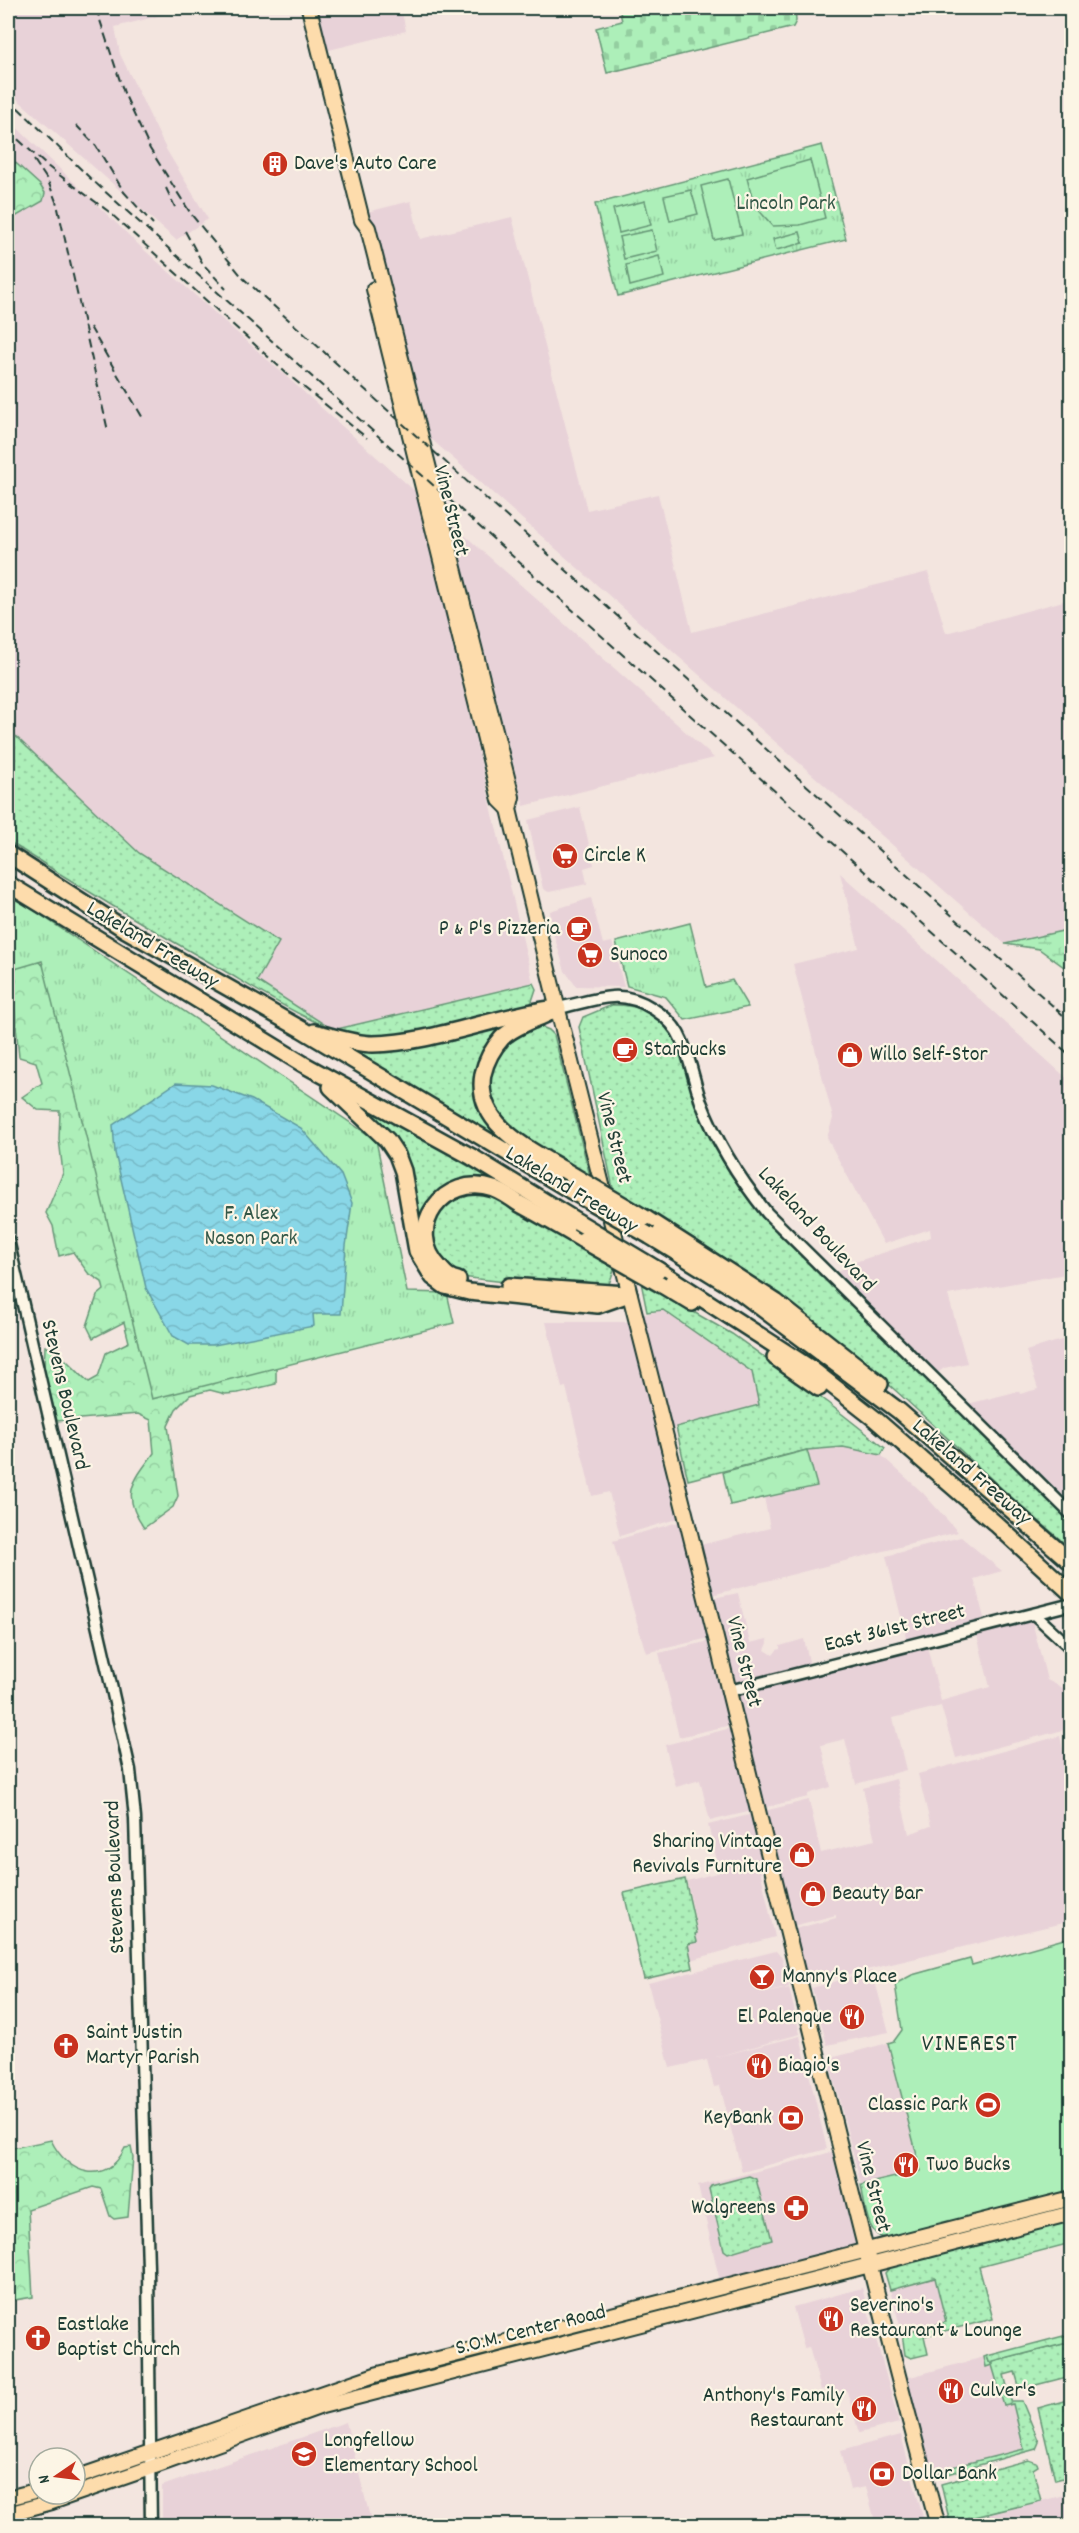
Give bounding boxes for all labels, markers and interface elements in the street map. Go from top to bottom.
building icon: Dave's Auto Care [260,149,290,179]
place label: Dave's Auto Care [294,149,437,180]
park label: Lincoln Park [736,189,836,220]
street label: Vine Street [424,462,476,560]
supermarket icon: Circle K [550,841,580,871]
place label: Circle K [584,841,646,872]
street label: Lakeland Freeway [80,894,225,998]
place label: P & P's Pizzeria [439,914,561,945]
cafe icon: P & P's Pizzeria [564,914,594,944]
supermarket icon: Sunoco [575,940,605,970]
place label: Sunoco [610,940,668,971]
cafe icon: Starbucks [610,1035,640,1065]
place label: Starbucks [644,1035,726,1066]
shop icon: Willo Self-Stor [835,1040,865,1070]
place label: Willo Self-Stor [870,1040,988,1071]
street label: Vine Street [587,1089,639,1187]
street label: Lakeland Freeway [499,1139,644,1243]
street label: Lakeland Boulevard [750,1160,882,1300]
park label: F. Alex Nason Park [205,1199,297,1255]
street label: Stevens Boulevard [32,1317,96,1473]
street label: Lakeland Freeway [904,1412,1039,1535]
street label: East 361st Street [821,1597,969,1661]
street label: Vine Street [717,1613,769,1711]
street label: Stevens Boulevard [98,1800,134,1954]
place label: Sharing Vintage Revivals Furniture [632,1827,782,1883]
shop icon: Sharing Vintage Revivals Furniture [787,1840,817,1870]
shop icon: Beauty Bar [798,1879,828,1909]
place label: Beauty Bar [832,1879,924,1910]
bar icon: Manny's Place [747,1962,777,1992]
place label: Manny's Place [782,1962,897,1993]
place label: El Palenque [737,2002,832,2033]
restaurant icon: El Palenque [837,2002,867,2032]
place label: Saint Justin Martyr Parish [86,2018,199,2074]
district label: VINEREST [922,2028,1018,2062]
church icon: Saint Justin Martyr Parish [51,2031,81,2061]
restaurant icon: Biagio's [744,2051,774,2081]
place label: Biagio's [778,2051,840,2082]
place label: Classic Park [868,2090,968,2121]
sports icon: Classic Park [973,2090,1003,2120]
place label: KeyBank [703,2103,772,2134]
bank icon: KeyBank [776,2103,806,2133]
street label: Vine Street [846,2138,898,2236]
restaurant icon: Two Bucks [891,2150,921,2180]
place label: Two Bucks [926,2150,1011,2181]
place label: Walgreens [691,2193,776,2224]
pharmacy icon: Walgreens [781,2193,811,2223]
place label: Severino's Restaurant & Lounge [850,2291,1022,2347]
street label: S.O.M. Center Road [452,2297,610,2365]
restaurant icon: Severino's Restaurant & Lounge [816,2304,846,2334]
place label: Eastlake Baptist Church [57,2310,180,2366]
church icon: Eastlake Baptist Church [23,2323,53,2353]
restaurant icon: Culver's [936,2376,966,2406]
place label: Culver's [970,2376,1036,2407]
place label: Anthony's Family Restaurant [703,2381,845,2437]
restaurant icon: Anthony's Family Restaurant [849,2394,879,2424]
place label: Longfellow Elementary School [324,2426,478,2482]
school or university icon: Longfellow Elementary School [289,2439,319,2469]
north arrow [27,2446,87,2506]
bank icon: Dollar Bank [867,2459,897,2489]
place label: Dollar Bank [902,2459,997,2490]
text: N [33,2472,57,2486]

